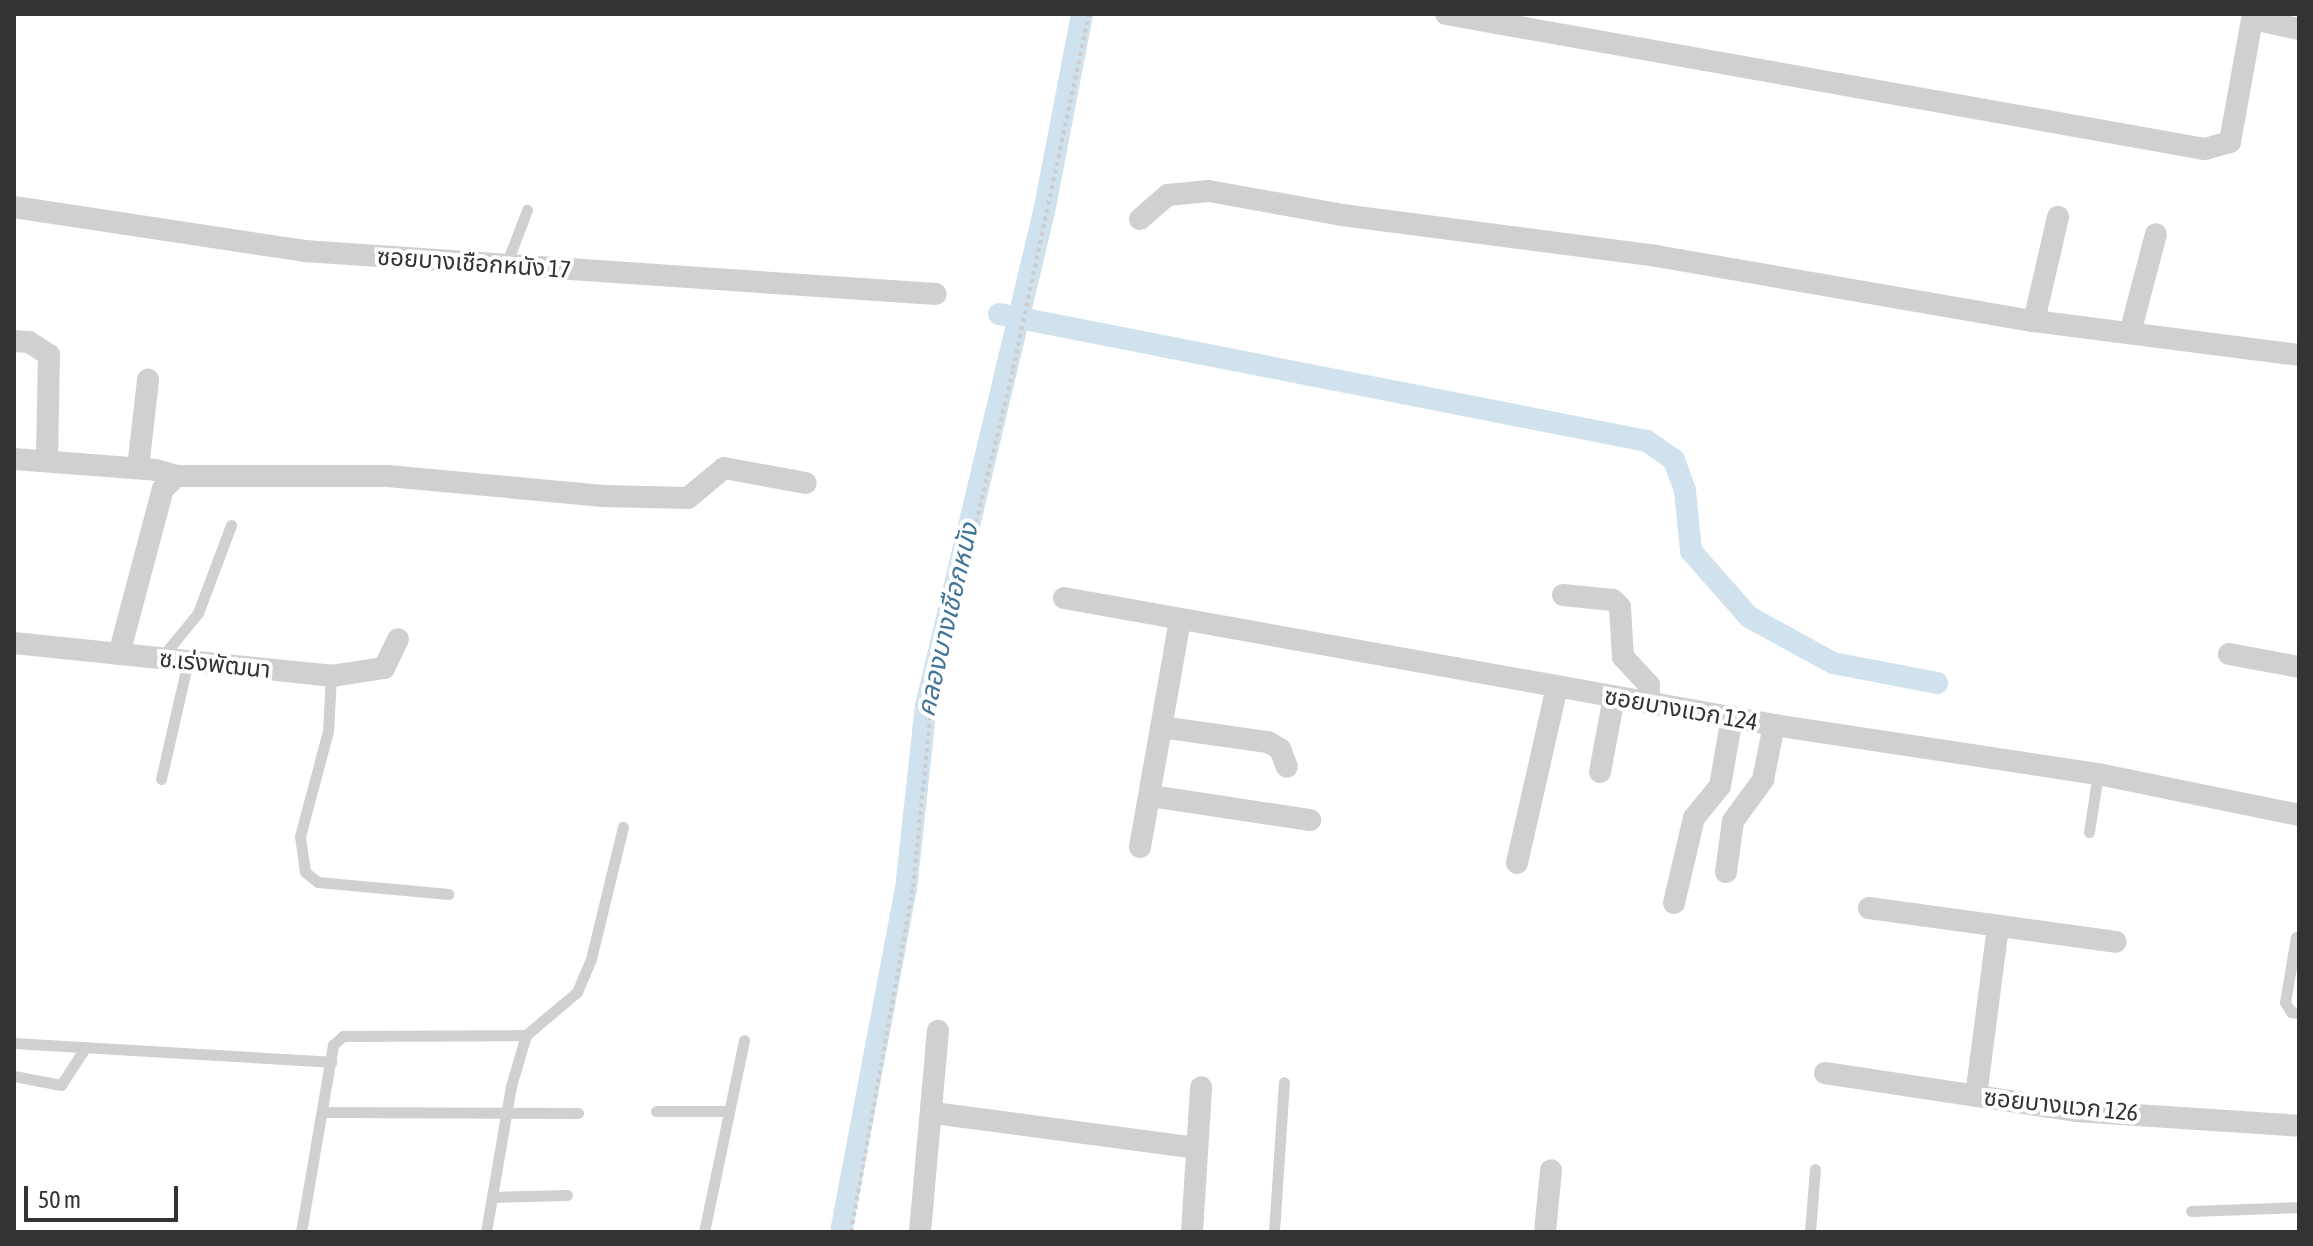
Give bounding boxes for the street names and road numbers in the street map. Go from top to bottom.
street label: ซอยบางเชือกหนัง 17 [376,242,572,284]
street label: ซ.เร่งพัฒนา [158,644,272,684]
street label: ซอยบางแวก 124 [1602,681,1760,737]
street label: ซอยบางแวก 126 [1982,1083,2140,1127]

